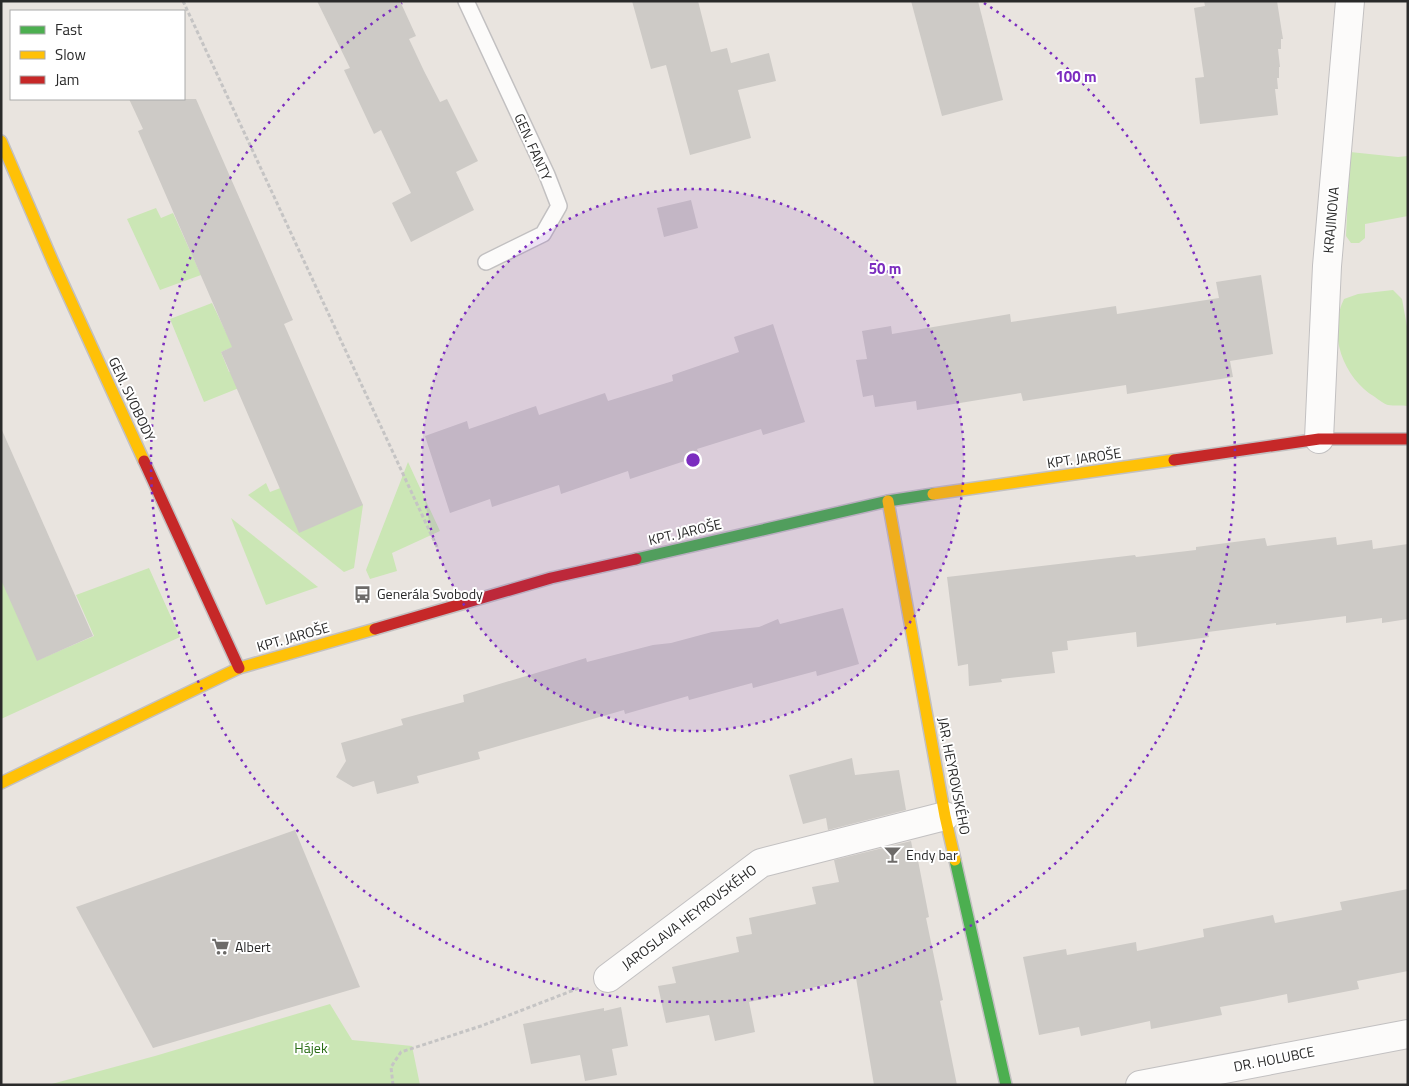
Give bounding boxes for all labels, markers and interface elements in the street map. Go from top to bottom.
legend [10,10,185,100]
text: Fast [55,18,83,41]
text: Slow [55,43,86,66]
text: 100 m [1055,65,1097,88]
text: Jam [55,68,79,91]
street label: GEN. FANTY [509,110,558,184]
street label: KRAJINOVA [1317,185,1344,254]
text: 50 m [869,257,901,280]
street label: GEN. SVOBODY [104,353,161,445]
street label: KPT. JAROŠE [1046,442,1122,473]
centre of rings [684,451,702,469]
street label: KPT. JAROŠE [646,513,724,550]
place label: Generála Svobody [377,583,483,604]
bus stop icon: Generála Svobody [353,584,373,604]
street label: KPT. JAROŠE [254,616,332,657]
street label: JAR. HEYROVSKÉHO [933,715,976,837]
place label: Endy bar [906,844,958,865]
bar icon: Endy bar [882,845,902,865]
street label: JAROSLAVA HEYROVSKÉHO [617,859,761,974]
place label: Albert [235,936,271,957]
supermarket icon: Albert [211,937,231,957]
park label: Hájek [294,1037,328,1058]
street label: DR. HOLUBCE [1232,1040,1316,1077]

